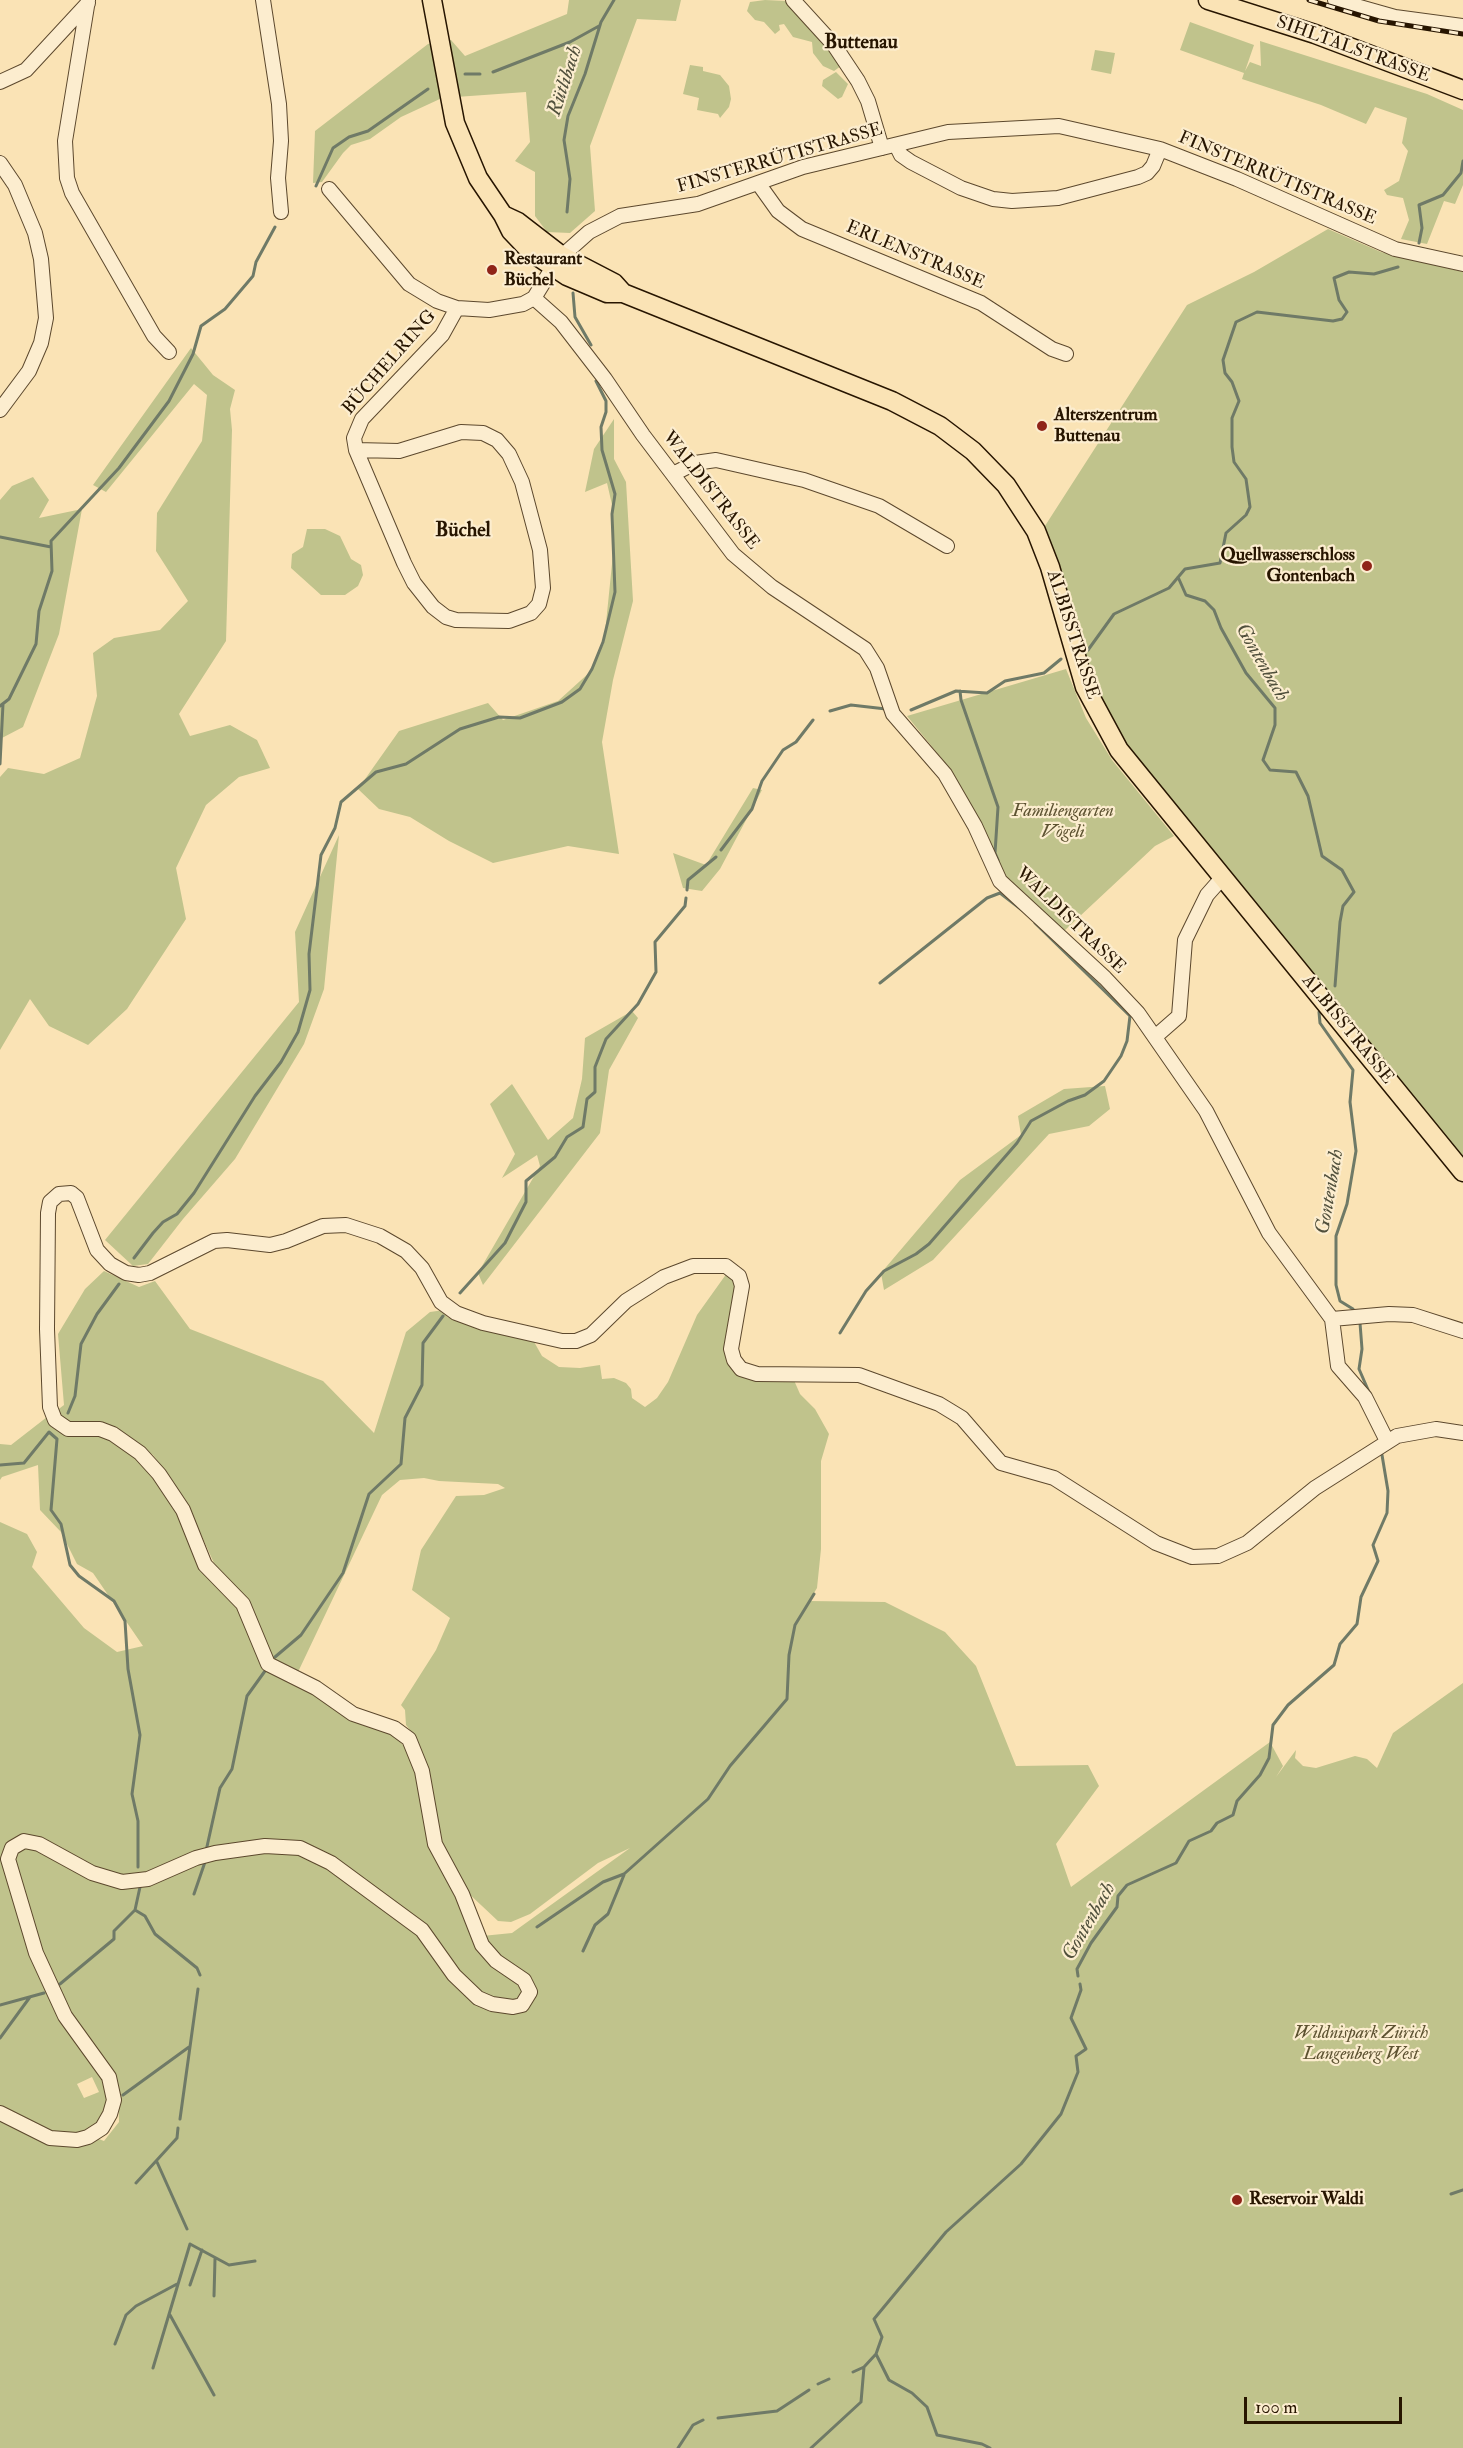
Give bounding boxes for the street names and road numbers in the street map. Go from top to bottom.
street label: SIHLTALSTRASSE [1273,12,1433,88]
street label: FINSTERRÜTISTRASSE [675,119,885,199]
street label: FINSTERRÜTISTRASSE [1175,128,1379,230]
street label: ERLENSTRASSE [842,217,988,295]
street label: BÜCHELRING [339,306,441,420]
street label: WALDISTRASSE [657,428,763,554]
street label: ALBISSTRASSE [1041,568,1103,702]
street label: WALDISTRASSE [1011,863,1129,979]
street label: ALBISSTRASSE [1296,971,1398,1089]

